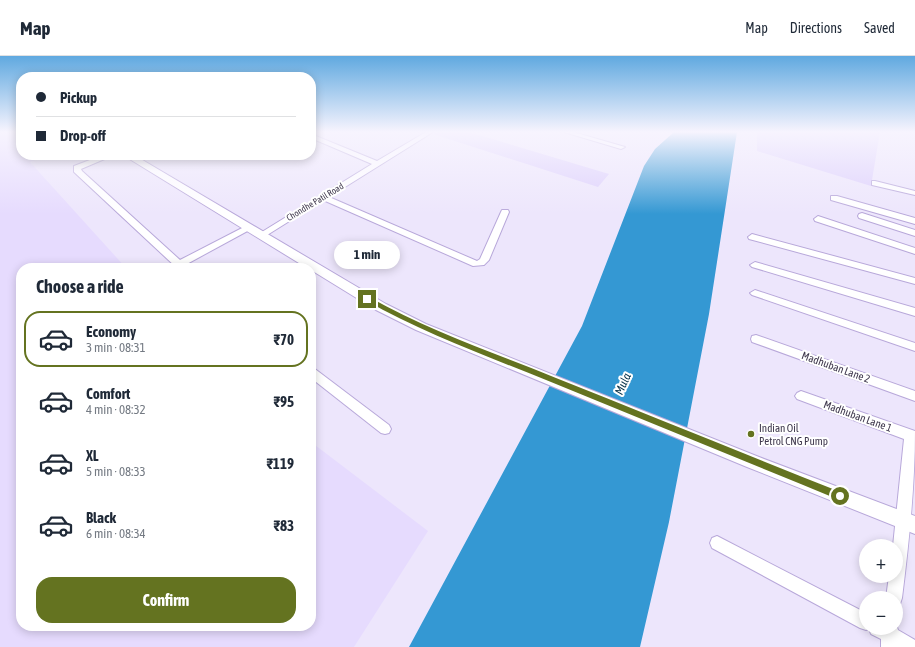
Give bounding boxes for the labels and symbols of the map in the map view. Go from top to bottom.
street label: Chondhe Patil Road [285,181,345,223]
callout: 1 min [334,241,400,269]
route end [358,290,376,308]
street label: Madhuban Lane 2 [800,349,872,385]
water label: Mula [612,371,634,397]
street label: Madhuban Lane 1 [822,398,894,434]
place label: Indian Oil Petrol CNG Pump [759,422,828,447]
marker: Indian Oil Petrol CNG Pump [746,429,756,439]
route start [831,487,849,505]

